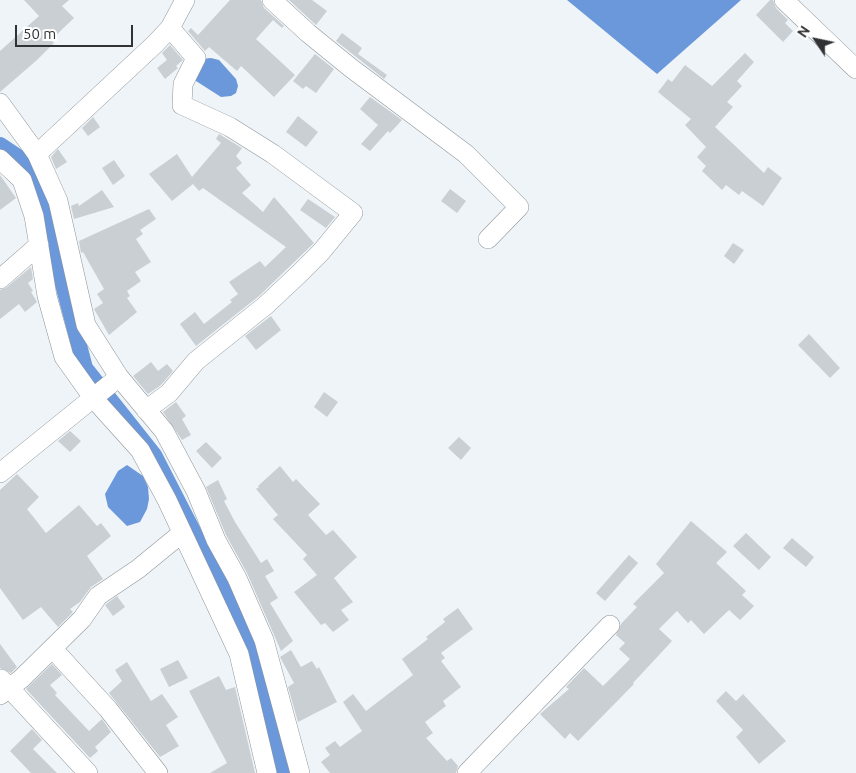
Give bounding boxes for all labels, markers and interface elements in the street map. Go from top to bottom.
scale bar [18,15,135,47]
north arrow [791,15,841,65]
text: N [794,23,813,40]
text: 50 m [23,25,56,42]

